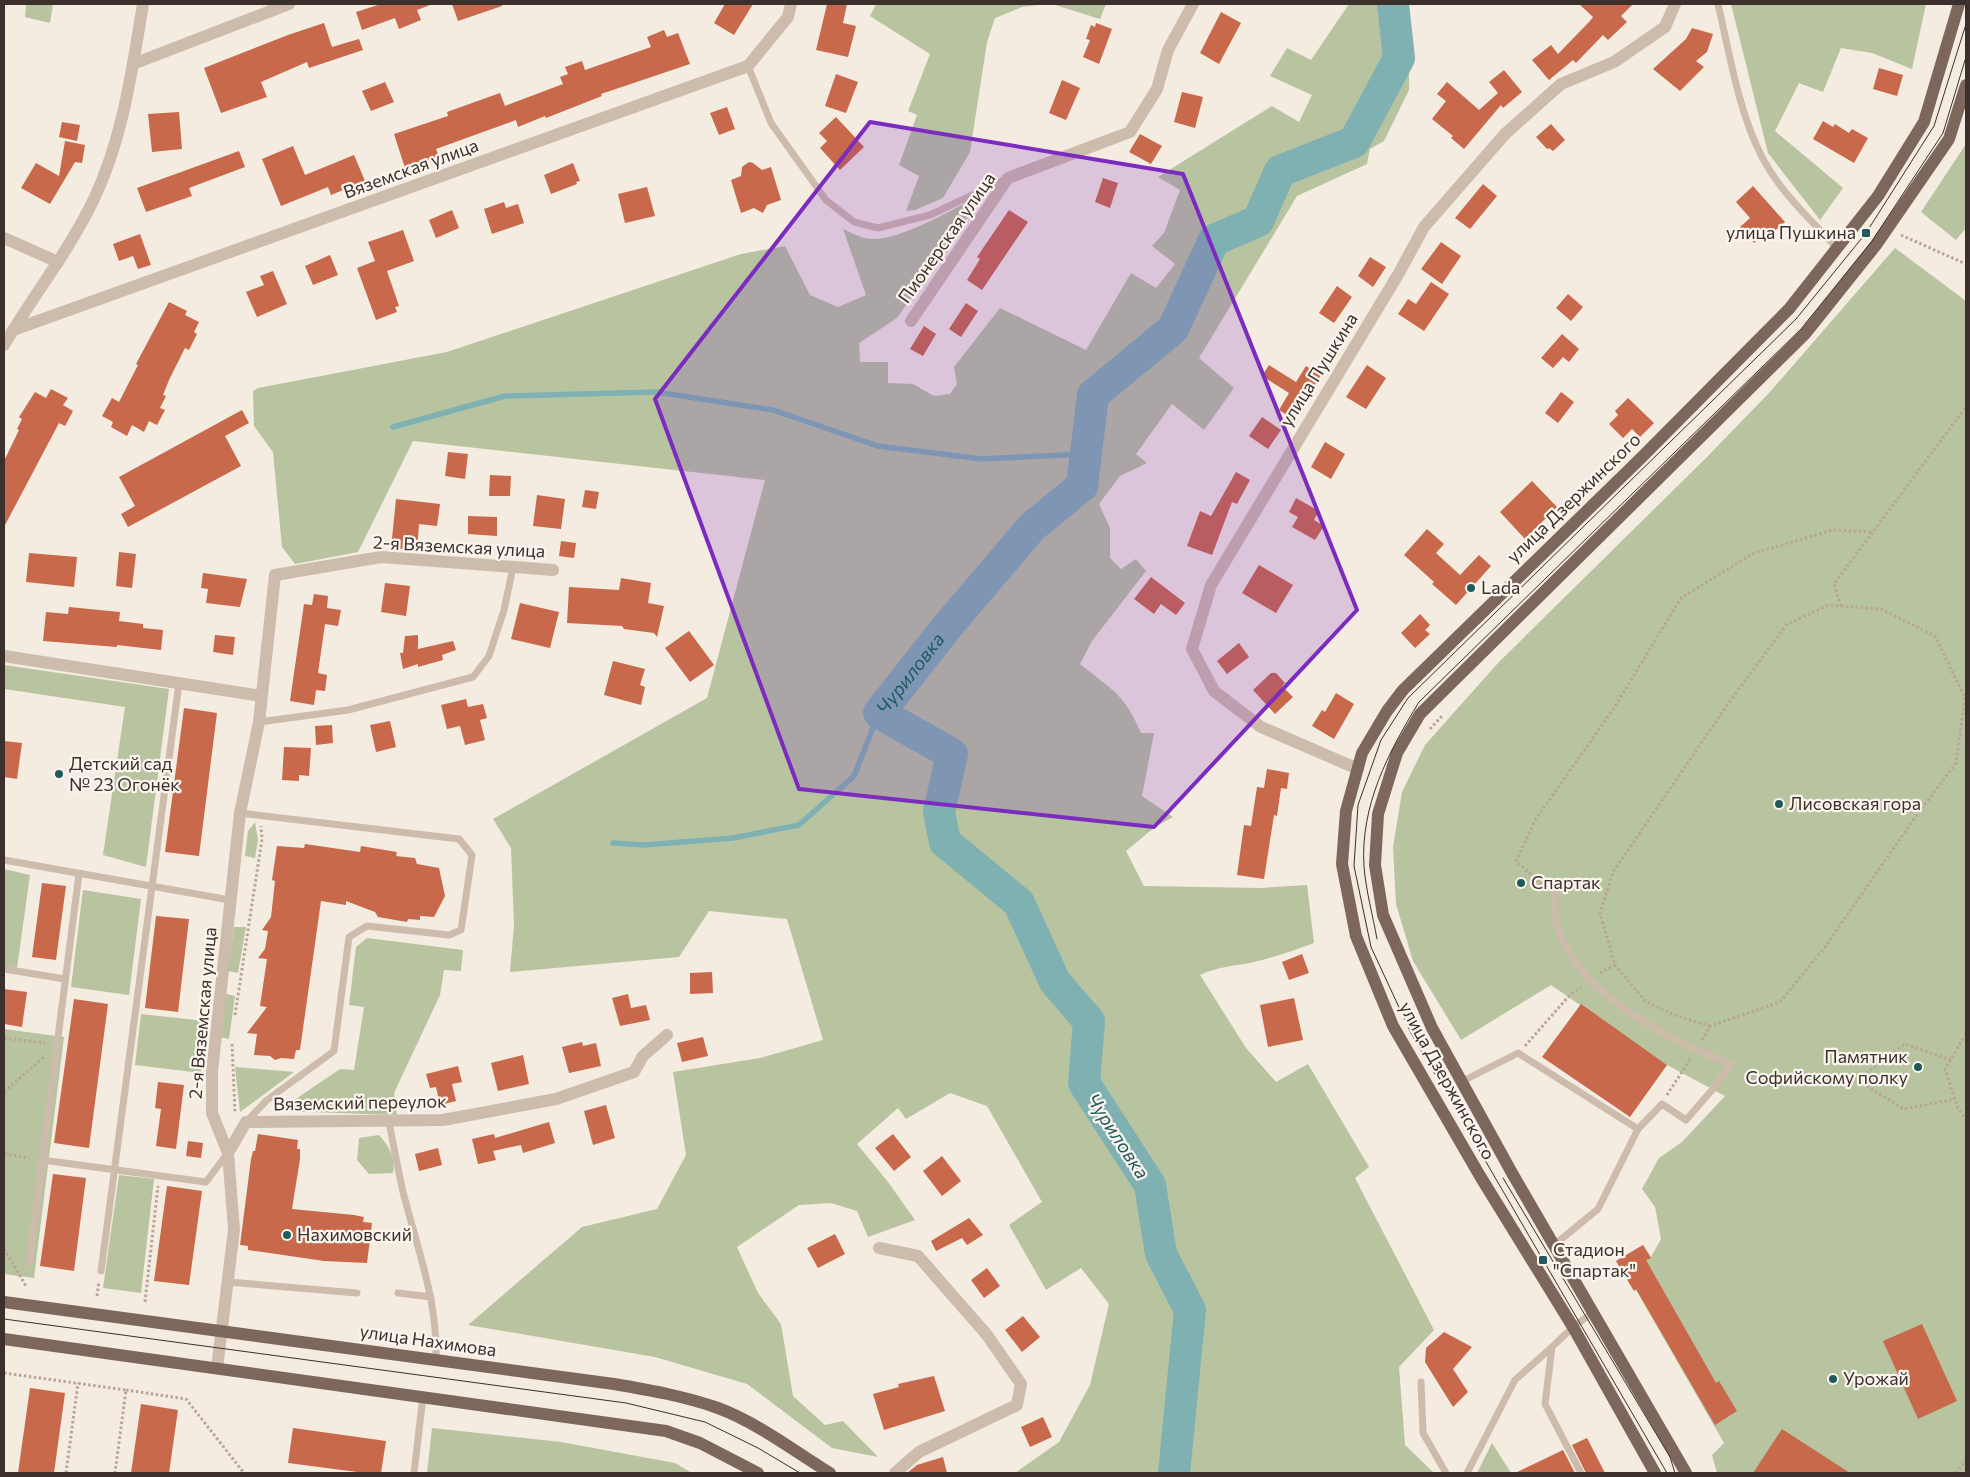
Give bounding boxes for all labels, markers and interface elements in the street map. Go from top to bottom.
street label: Вяземская улица [340,133,481,203]
street label: Пионерская улица [893,168,1000,307]
place label: улица Пушкина [1726,221,1856,243]
marker: улица Пушкина [1860,227,1872,239]
street label: улица Пушкина [1274,309,1362,430]
street label: улица Дзержинского [1502,428,1645,567]
street label: 2-я Вяземская улица [372,531,546,562]
place label: Lada [1481,576,1521,598]
marker: Lada [1465,582,1477,594]
water label: Чуриловка [871,628,949,718]
place label: Детский сад № 23 Огонёк [69,752,180,795]
marker: Детский сад № 23 Огонёк [53,768,65,780]
place label: Лисовская гора [1789,792,1921,814]
marker: Лисовская гора [1773,798,1785,810]
place label: Спартак [1531,871,1601,893]
marker: Спартак [1515,877,1527,889]
street label: 2-я Вяземская улица [184,926,220,1100]
street label: улица Дзержинского [1395,998,1500,1163]
place label: Памятник Софийскому полку [1746,1045,1908,1088]
marker: Памятник Софийскому полку [1912,1061,1924,1073]
street label: Вяземский переулок [273,1089,447,1115]
water label: Чуриловка [1082,1089,1155,1183]
place label: Нахимовский [297,1223,412,1245]
marker: Нахимовский [281,1229,293,1241]
place label: Стадион "Спартак" [1553,1238,1636,1281]
marker: Стадион "Спартак" [1537,1254,1549,1266]
street label: улица Нахимова [358,1320,498,1360]
place label: Урожай [1843,1367,1909,1389]
marker: Урожай [1827,1373,1839,1385]

